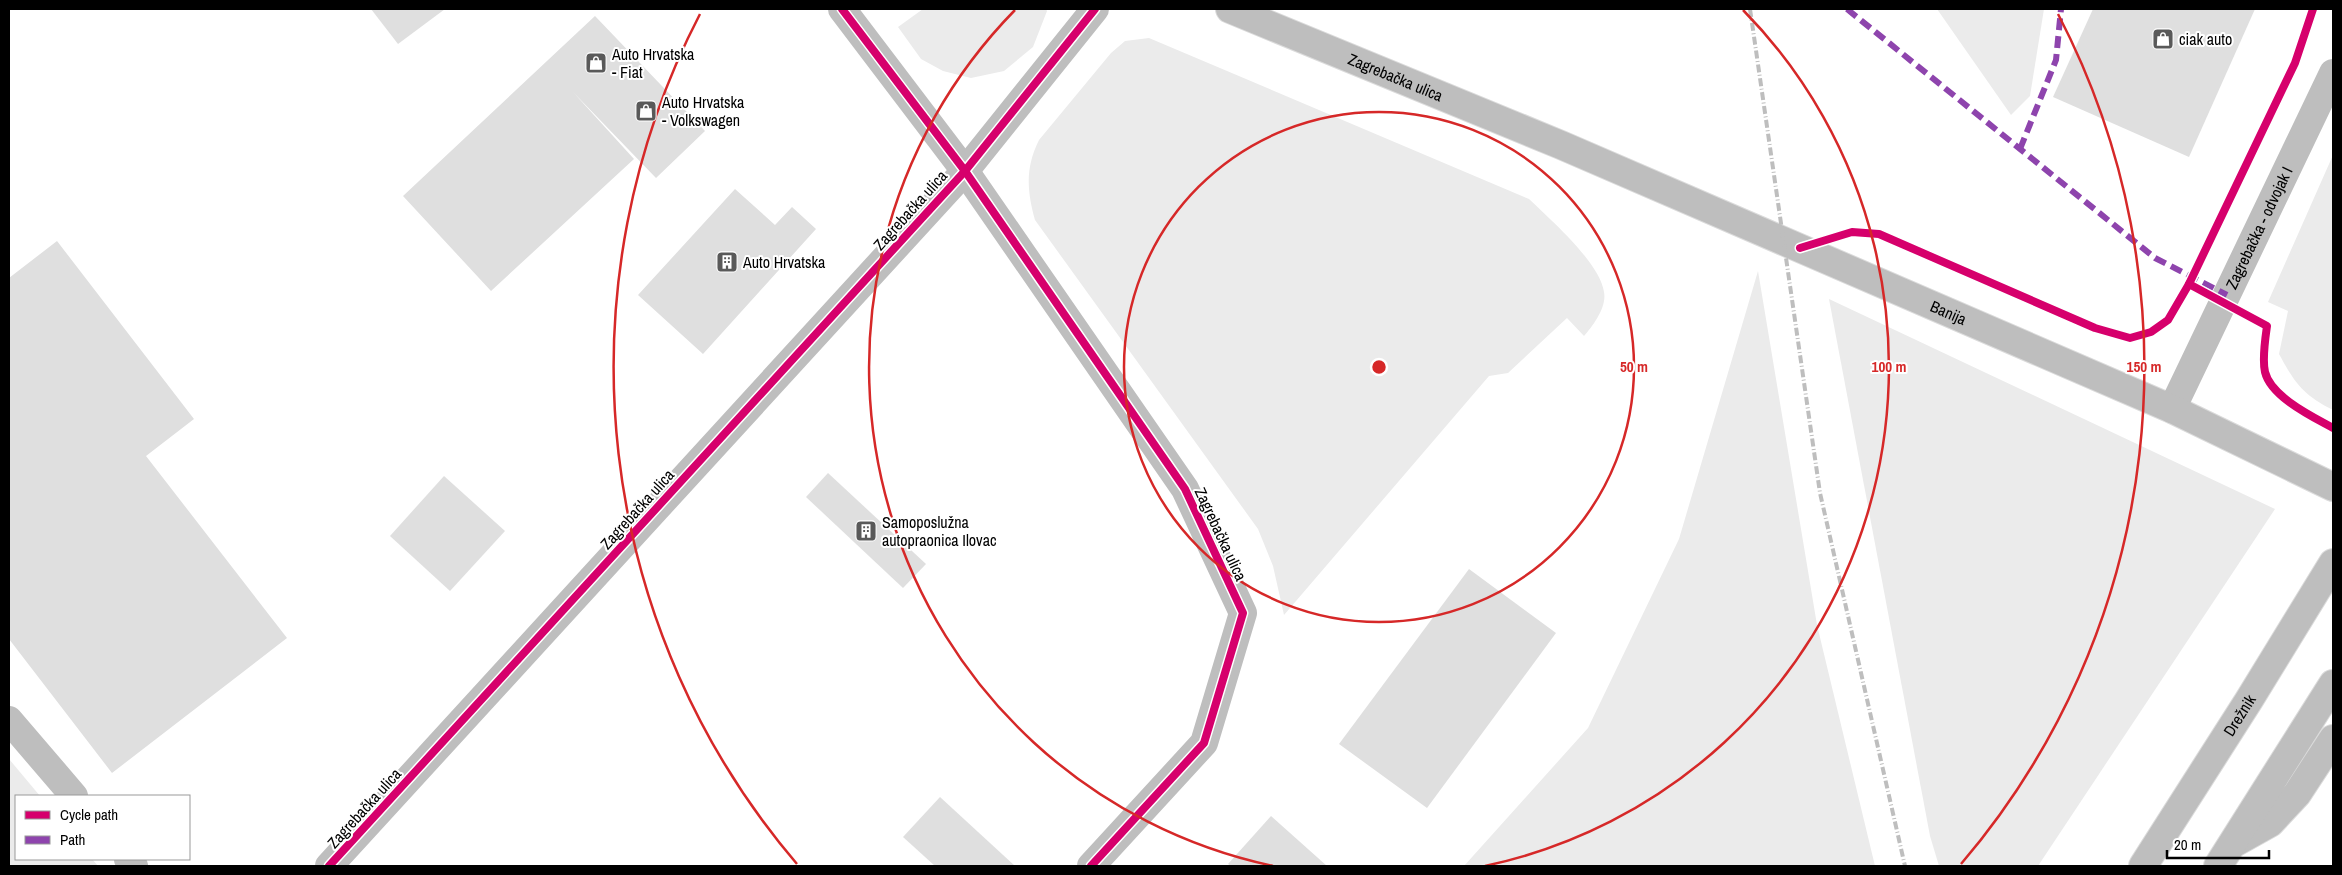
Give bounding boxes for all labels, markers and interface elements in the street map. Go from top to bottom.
shop icon: ciak auto [2151,27,2175,51]
place label: ciak auto [2179,28,2232,50]
place label: Auto Hrvatska - Fiat [611,43,695,83]
street label: Zagrebačka ulica [1345,48,1447,107]
shop icon: Auto Hrvatska - Fiat [584,51,608,75]
place label: Auto Hrvatska - Volkswagen [661,91,745,131]
shop icon: Auto Hrvatska - Volkswagen [634,99,658,123]
street label: Zagrebačka - odvojak I [2220,163,2298,293]
street label: Zagrebačka ulica [868,165,952,255]
building icon: Auto Hrvatska [715,250,739,274]
place label: Auto Hrvatska [742,251,826,273]
street label: Banija [1927,295,1971,330]
text: 50 m [1620,356,1648,377]
text: 100 m [1872,356,1906,377]
text: 150 m [2127,356,2161,377]
centre of rings [1370,358,1388,376]
street label: Zagrebačka ulica [595,464,679,554]
street label: Zagrebačka ulica [1190,484,1253,585]
place label: Samoposlužna autopraonica Ilovac [882,511,997,551]
building icon: Samoposlužna autopraonica Ilovac [854,519,878,543]
street label: Drežnik [2218,690,2261,740]
street label: Zagrebačka ulica [322,763,406,853]
legend [15,795,190,860]
text: Cycle path [60,804,118,825]
scale bar [2167,828,2270,860]
text: Path [60,829,85,850]
text: 20 m [2174,834,2201,855]

